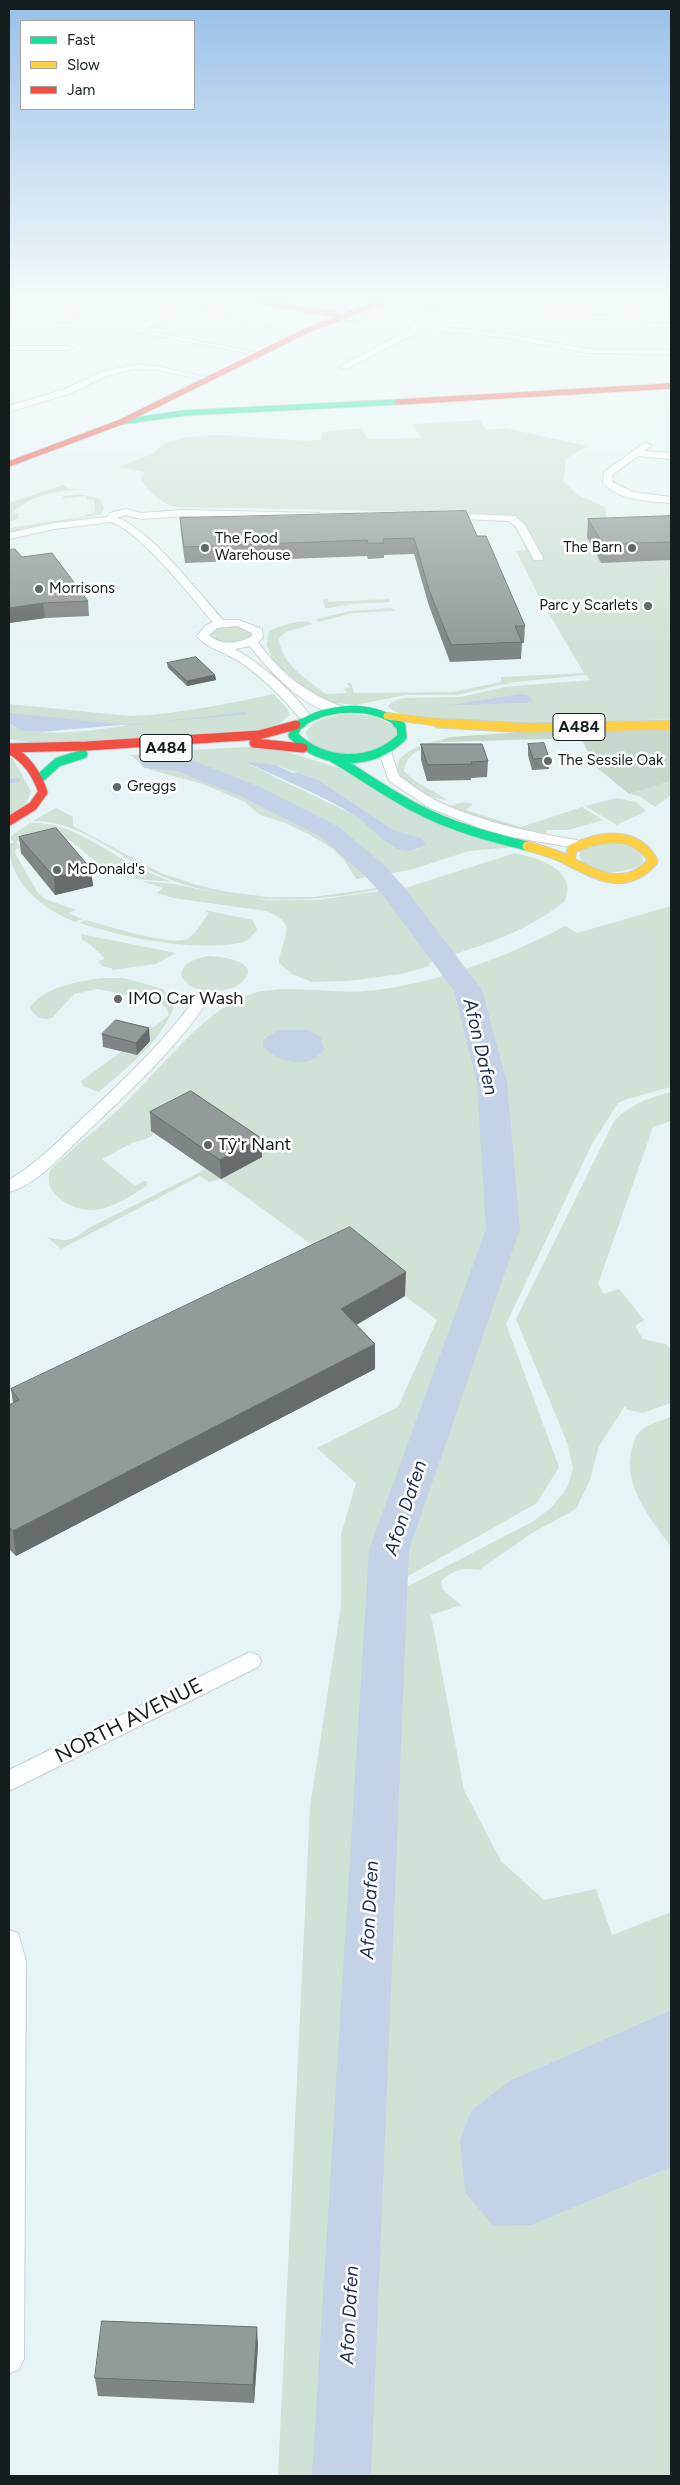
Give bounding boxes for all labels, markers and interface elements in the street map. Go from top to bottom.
legend [20,20,195,110]
text: Fast [67,31,95,49]
text: Slow [67,56,100,74]
text: Jam [67,81,95,99]
place label: The Food Warehouse [215,530,290,565]
place label: The Barn [563,539,622,557]
marker: The Food Warehouse [199,542,211,554]
marker: The Barn [626,542,638,554]
place label: Morrisons [49,580,115,598]
marker: Morrisons [33,583,45,595]
place label: Parc y Scarlets [539,597,638,615]
marker: Parc y Scarlets [642,600,654,612]
road number: A484 [553,714,605,740]
road number: A484 [140,734,192,761]
place label: The Sessile Oak [558,752,663,770]
marker: The Sessile Oak [542,755,554,767]
place label: Greggs [127,778,176,796]
marker: Greggs [111,781,123,793]
place label: McDonald's [67,861,145,879]
marker: McDonald's [51,864,63,876]
place label: IMO Car Wash [128,988,243,1010]
marker: IMO Car Wash [112,993,124,1005]
water label: Afon Dafen [458,997,502,1097]
place label: Tŷ'r Nant [218,1134,291,1156]
marker: Tŷ'r Nant [202,1139,214,1151]
water label: Afon Dafen [380,1458,432,1558]
street label: NORTH AVENUE [51,1673,207,1769]
water label: Afon Dafen [356,1860,384,1960]
water label: Afon Dafen [336,2265,364,2365]

